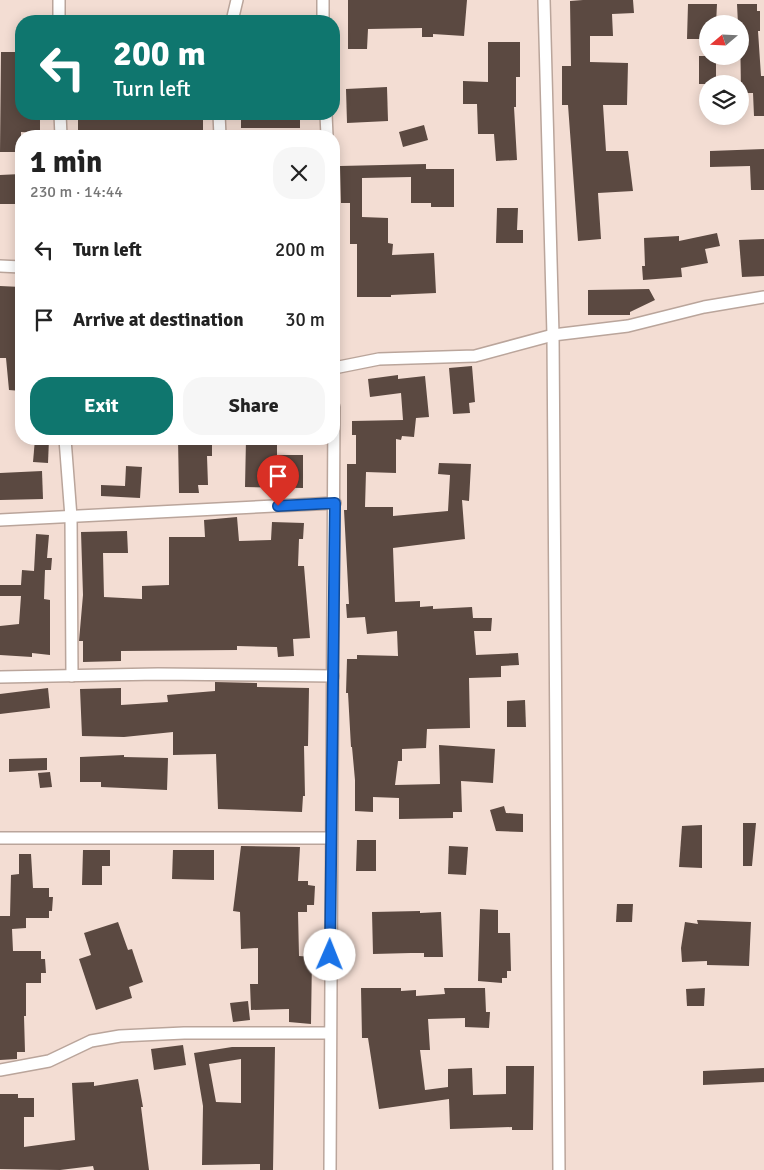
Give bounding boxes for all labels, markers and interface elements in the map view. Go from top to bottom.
north arrow [699,15,749,65]
map controls [699,15,749,125]
text: 200 m [113,32,206,75]
icon: left [30,35,95,100]
text: Turn left [113,75,191,102]
button: layers [699,75,749,125]
text: 1 min [30,144,102,181]
button: close [273,147,325,199]
text: 230 m · 14:44 [30,182,123,202]
icon: left [30,236,58,264]
text: Turn left [73,238,142,262]
text: 200 m [275,238,325,262]
icon: arrive [30,306,58,334]
text: Arrive at destination [73,308,244,332]
text: 30 m [285,308,325,332]
button: Exit [30,377,173,435]
button: Share [183,377,325,435]
pin [257,455,299,506]
icon: arrive [264,462,292,490]
position arrow [303,928,355,980]

